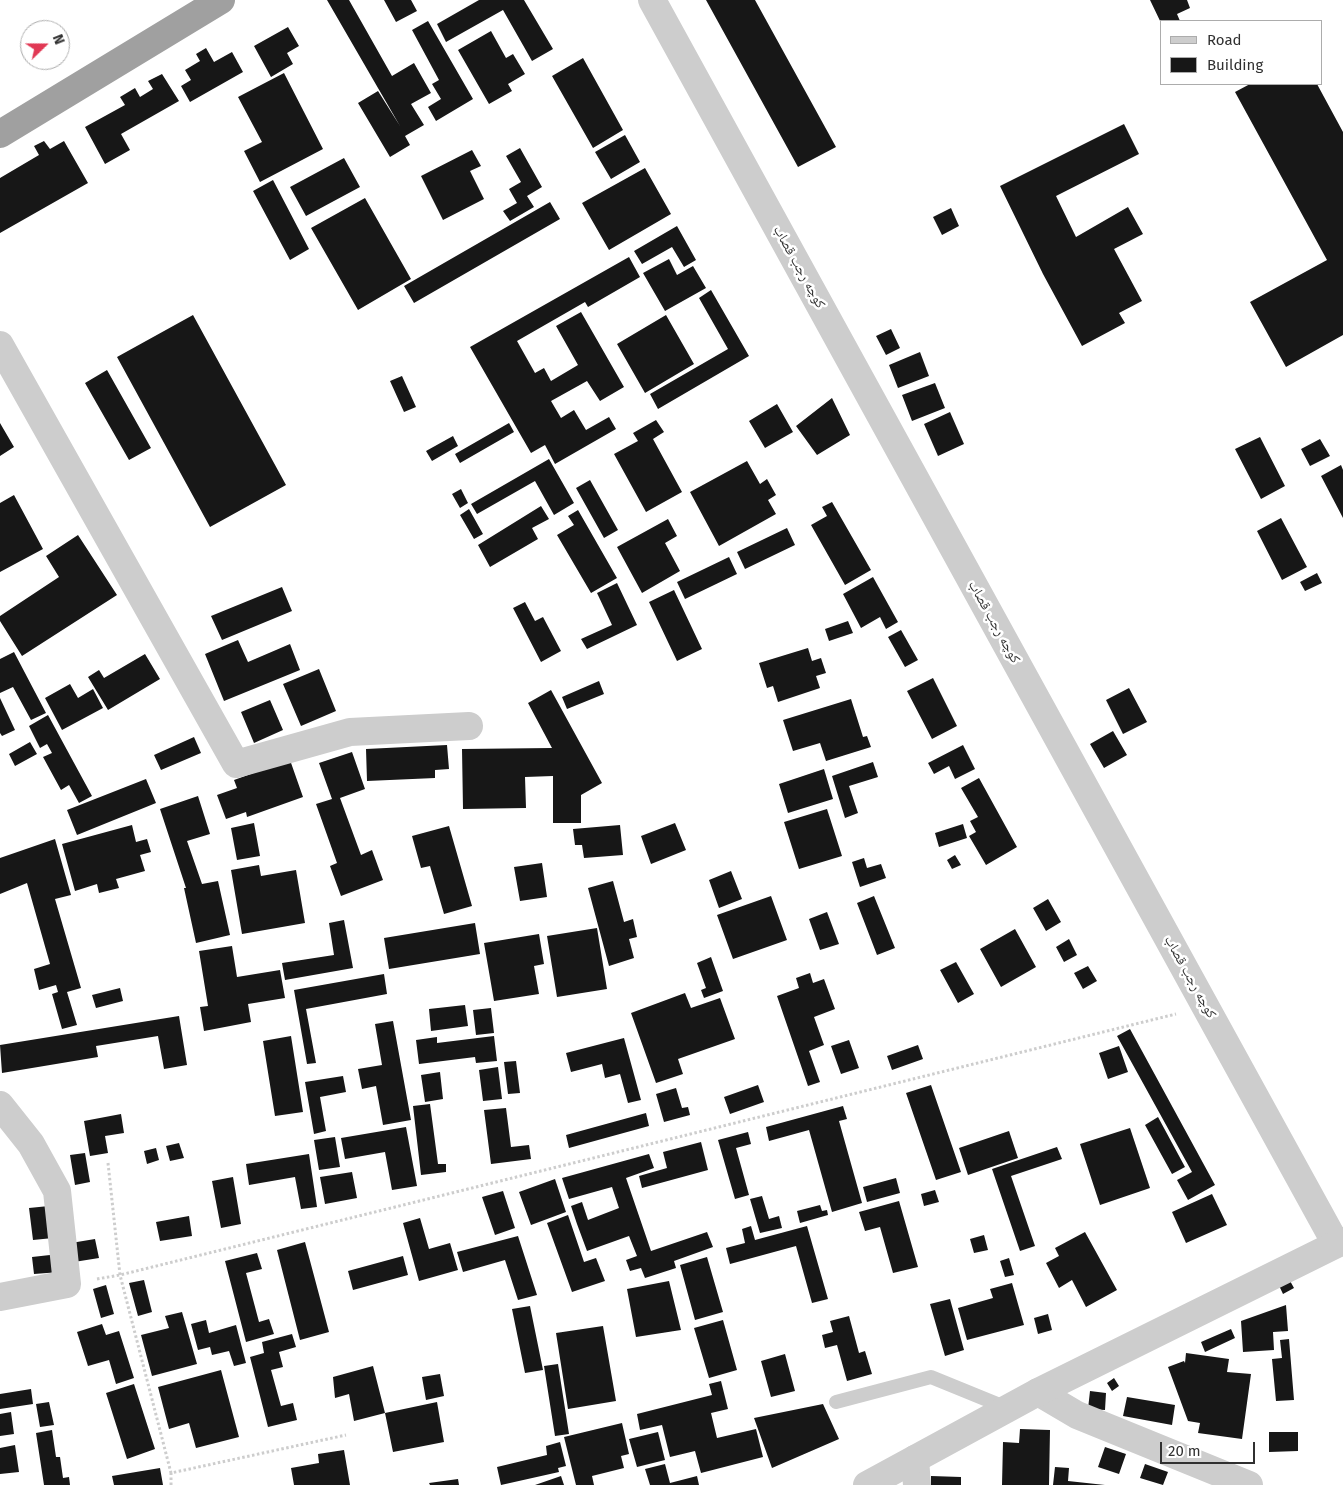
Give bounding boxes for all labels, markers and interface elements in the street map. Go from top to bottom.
north arrow [20,20,70,70]
legend [1160,20,1323,85]
text: Road [1207,31,1242,49]
text: N [49,32,68,47]
text: Building [1207,56,1263,74]
street label: کوچه رجب قصاب [769,223,829,311]
street label: کوچه رجب قصاب [964,578,1024,666]
street label: کوچه رجب قصاب [1160,933,1220,1021]
scale bar [1163,1432,1258,1464]
text: 20 m [1168,1442,1201,1460]

